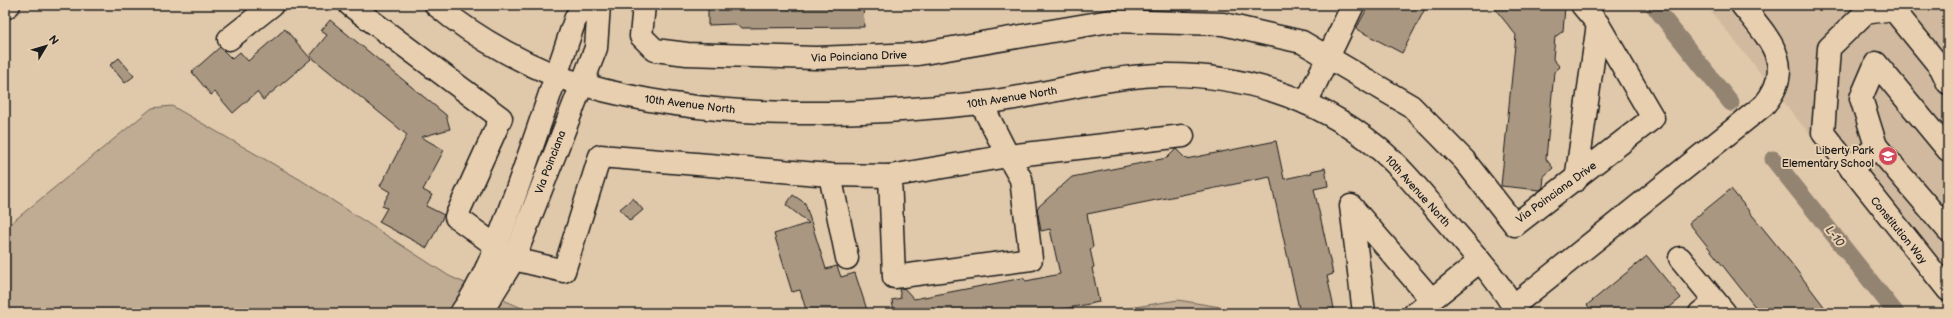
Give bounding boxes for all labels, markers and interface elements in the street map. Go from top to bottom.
north arrow [26,26,66,66]
text: N [46,33,61,47]
street label: Via Poinciana Drive [811,48,908,65]
street label: 10th Avenue North [966,84,1058,111]
street label: 10th Avenue North [644,92,736,117]
street label: Via Poinciana [532,129,569,196]
place label: Liberty Park Elementary School [1782,144,1875,170]
school or university icon: Liberty Park Elementary School [1877,145,1899,167]
street label: 10th Avenue North [1382,153,1453,230]
street label: Via Poinciana Drive [1514,159,1599,226]
street label: Constitution Way [1868,194,1930,267]
water label: L-10 [1822,223,1848,250]

